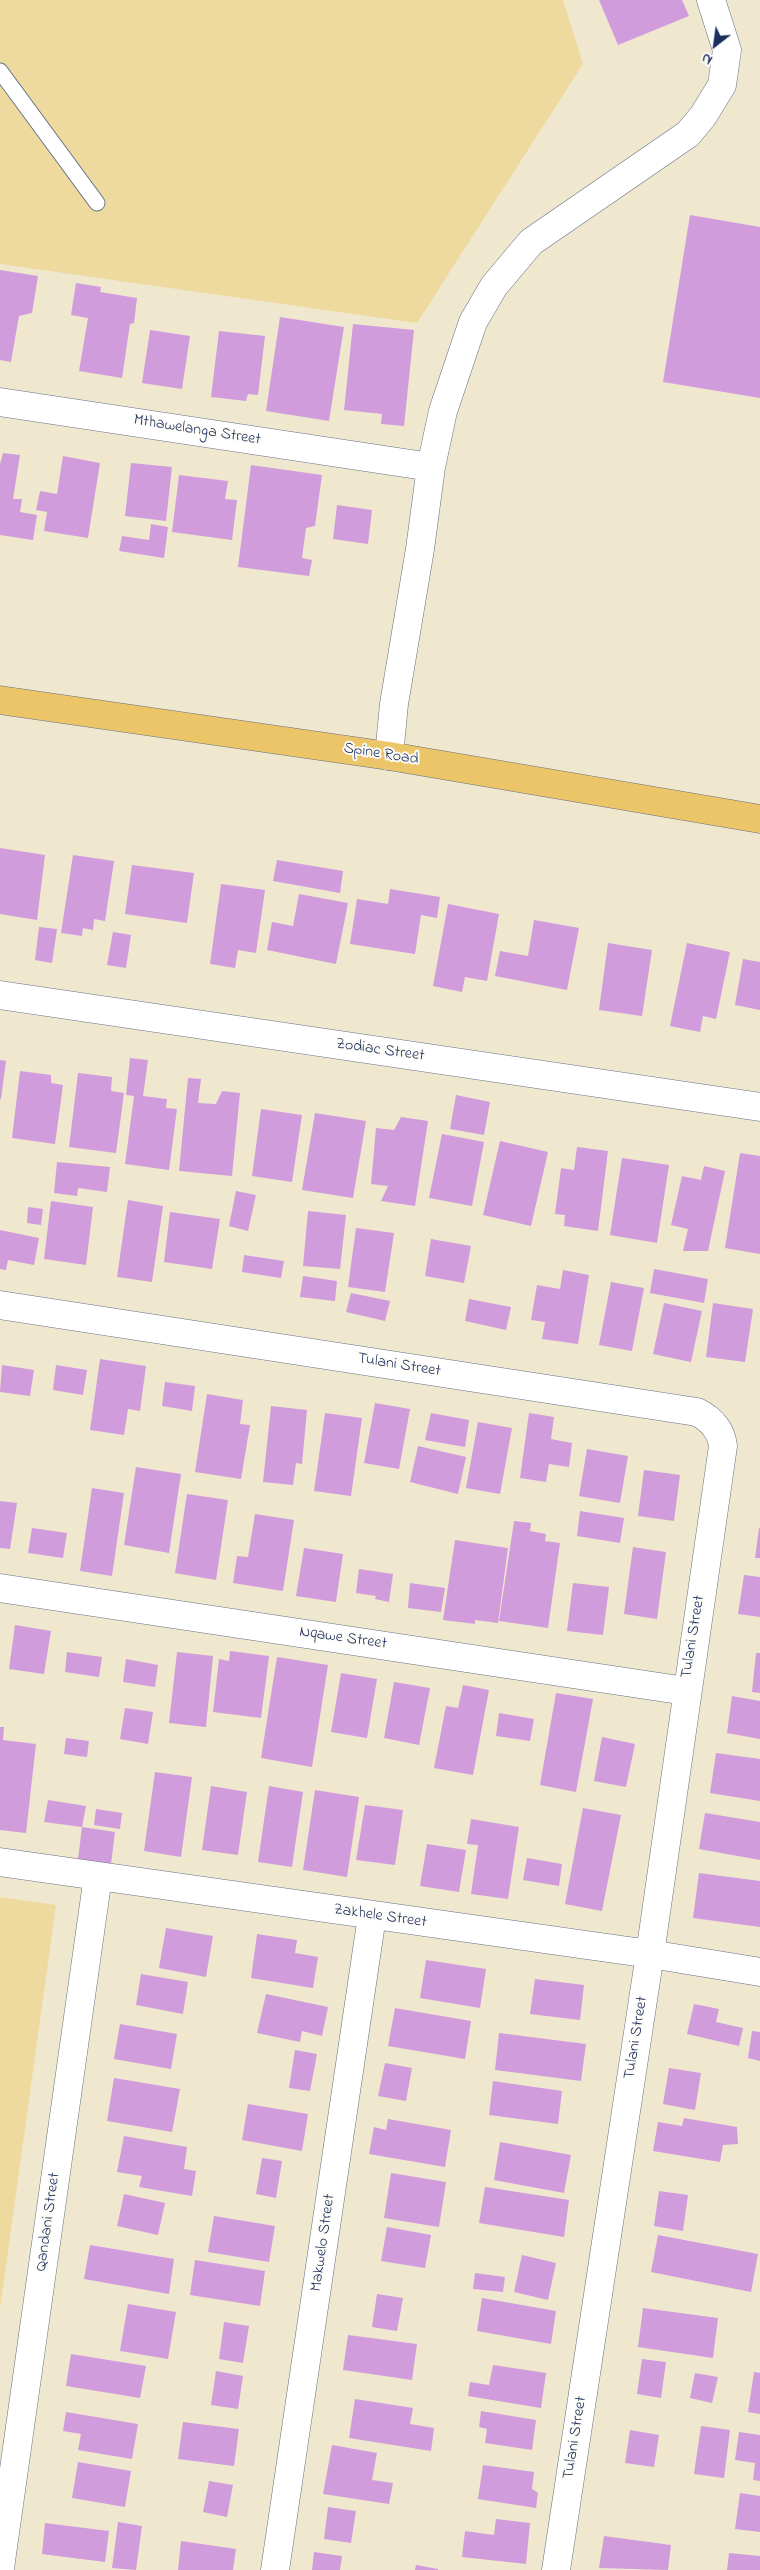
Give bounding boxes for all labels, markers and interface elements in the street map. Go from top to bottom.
north arrow [690,20,740,70]
text: N [698,47,717,70]
street label: Mthawelanga Street [132,411,262,451]
street label: Spine Road [342,740,420,770]
street label: Zodiac Street [334,1035,426,1067]
street label: Tulani Street [356,1350,442,1382]
street label: Tulani Street [678,1594,710,1680]
street label: Nqawe Street [298,1623,388,1655]
street label: Zakhele Street [332,1901,428,1933]
street label: Tulani Street [621,1995,653,2081]
street label: Qandani Street [33,2171,65,2273]
street label: Makwelo Street [308,2193,340,2293]
street label: Tulani Street [560,2395,592,2481]

